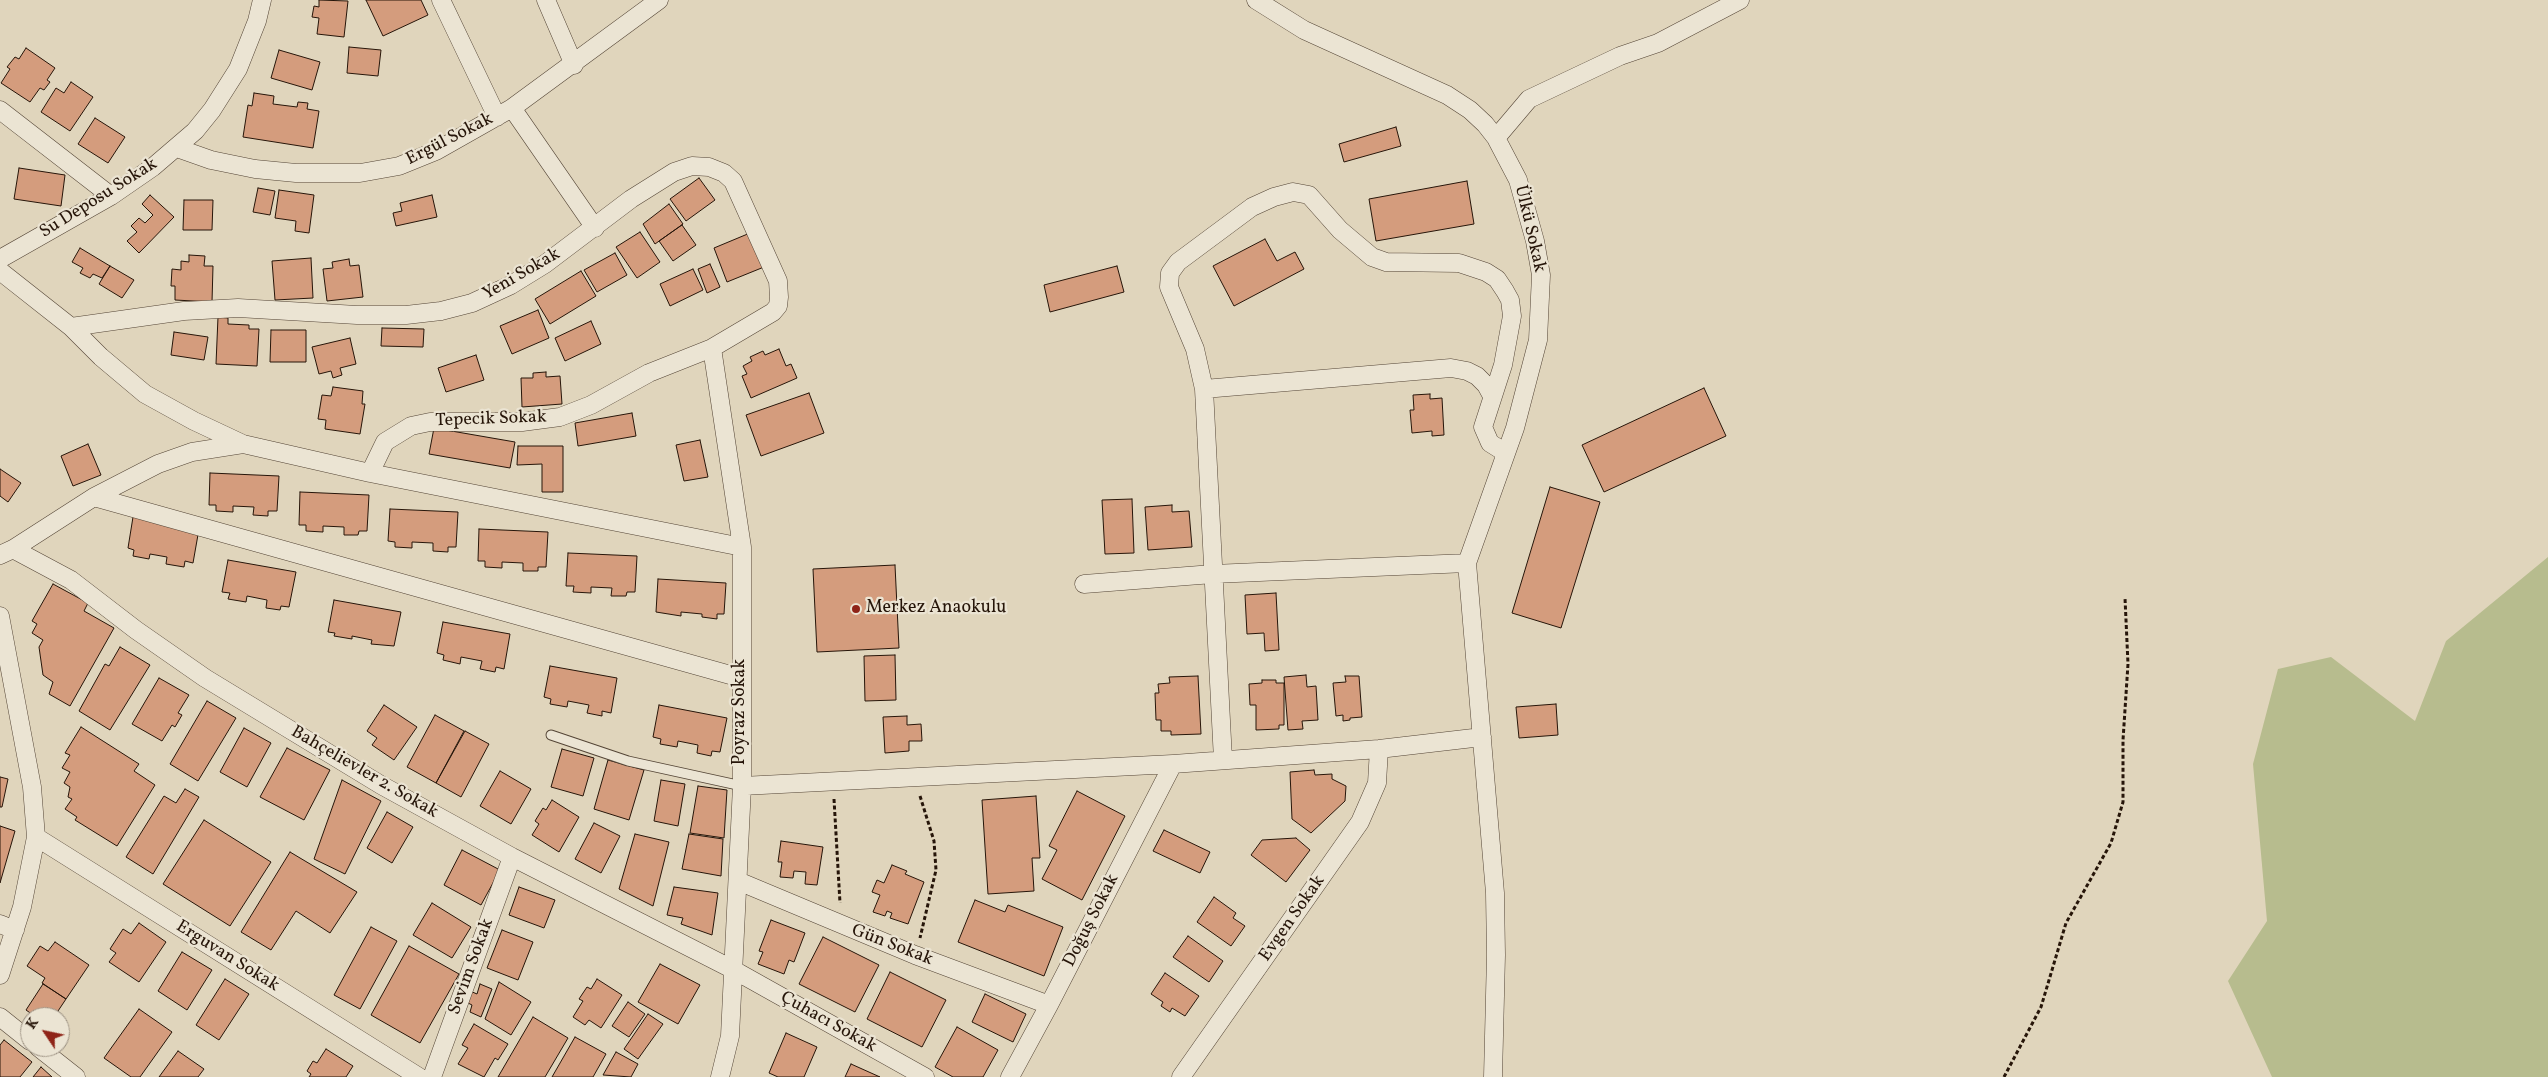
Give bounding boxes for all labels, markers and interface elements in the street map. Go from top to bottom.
street label: Ergül Sokak [403,109,497,171]
street label: Su Deposu Sokak [36,154,162,244]
street label: Ülkü Sokak [1508,183,1550,275]
street label: Yeni Sokak [479,244,565,306]
street label: Tepecik Sokak [435,407,547,433]
place label: Merkez Anaokulu [866,598,1006,620]
marker: Merkez Anaokulu [850,603,862,615]
street label: Poyraz Sokak [730,659,752,765]
street label: Bahçelievler 2. Sokak [286,722,442,824]
street label: Doğuş Sokak [1059,871,1125,971]
street label: Evgen Sokak [1255,872,1331,966]
street label: Sevim Sokak [445,916,499,1018]
street label: Erguvan Sokak [171,917,283,997]
street label: Gün Sokak [848,921,936,971]
street label: Çuhacı Sokak [776,988,880,1058]
north arrow [20,1007,70,1057]
text: K [22,1014,44,1033]

